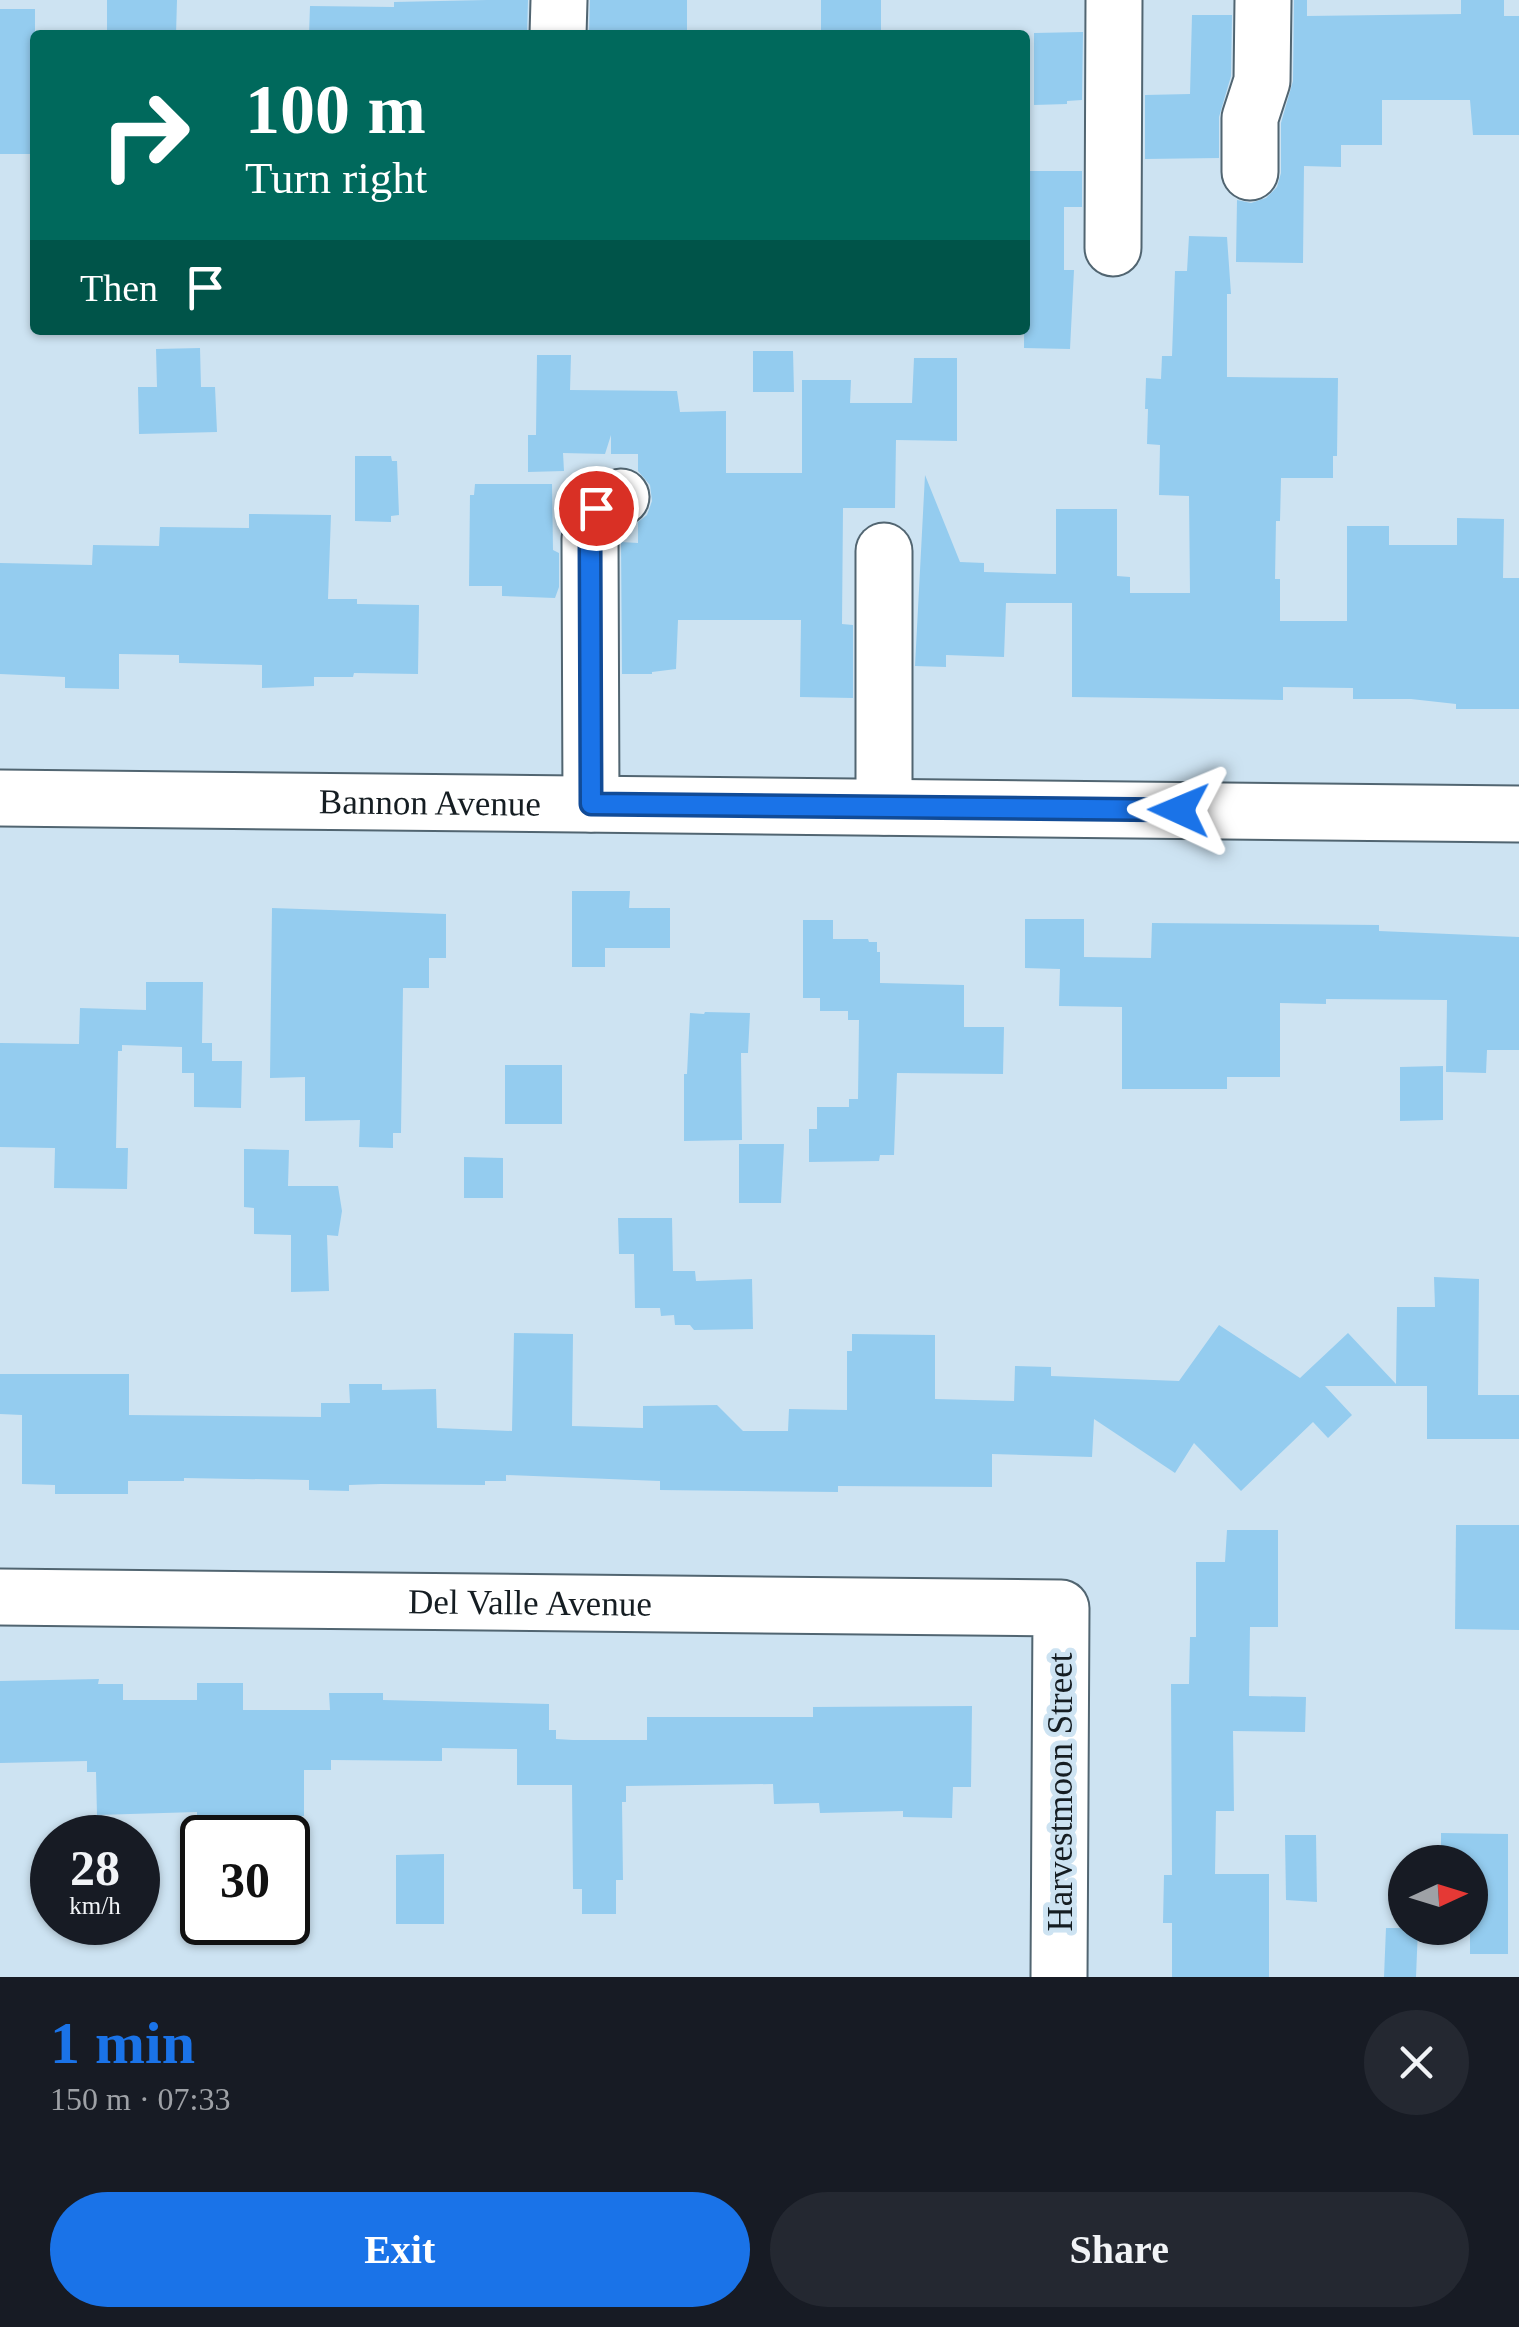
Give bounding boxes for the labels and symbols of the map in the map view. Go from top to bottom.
pin [554,466,639,551]
position arrow [1127,758,1231,862]
street label: Bannon Avenue [319,782,541,823]
street label: Del Valle Avenue [408,1582,652,1623]
street label: Harvestmoon Street [1041,1652,1080,1931]
speed limit sign: 30 [180,1815,310,1945]
north arrow [1388,1845,1488,1945]

